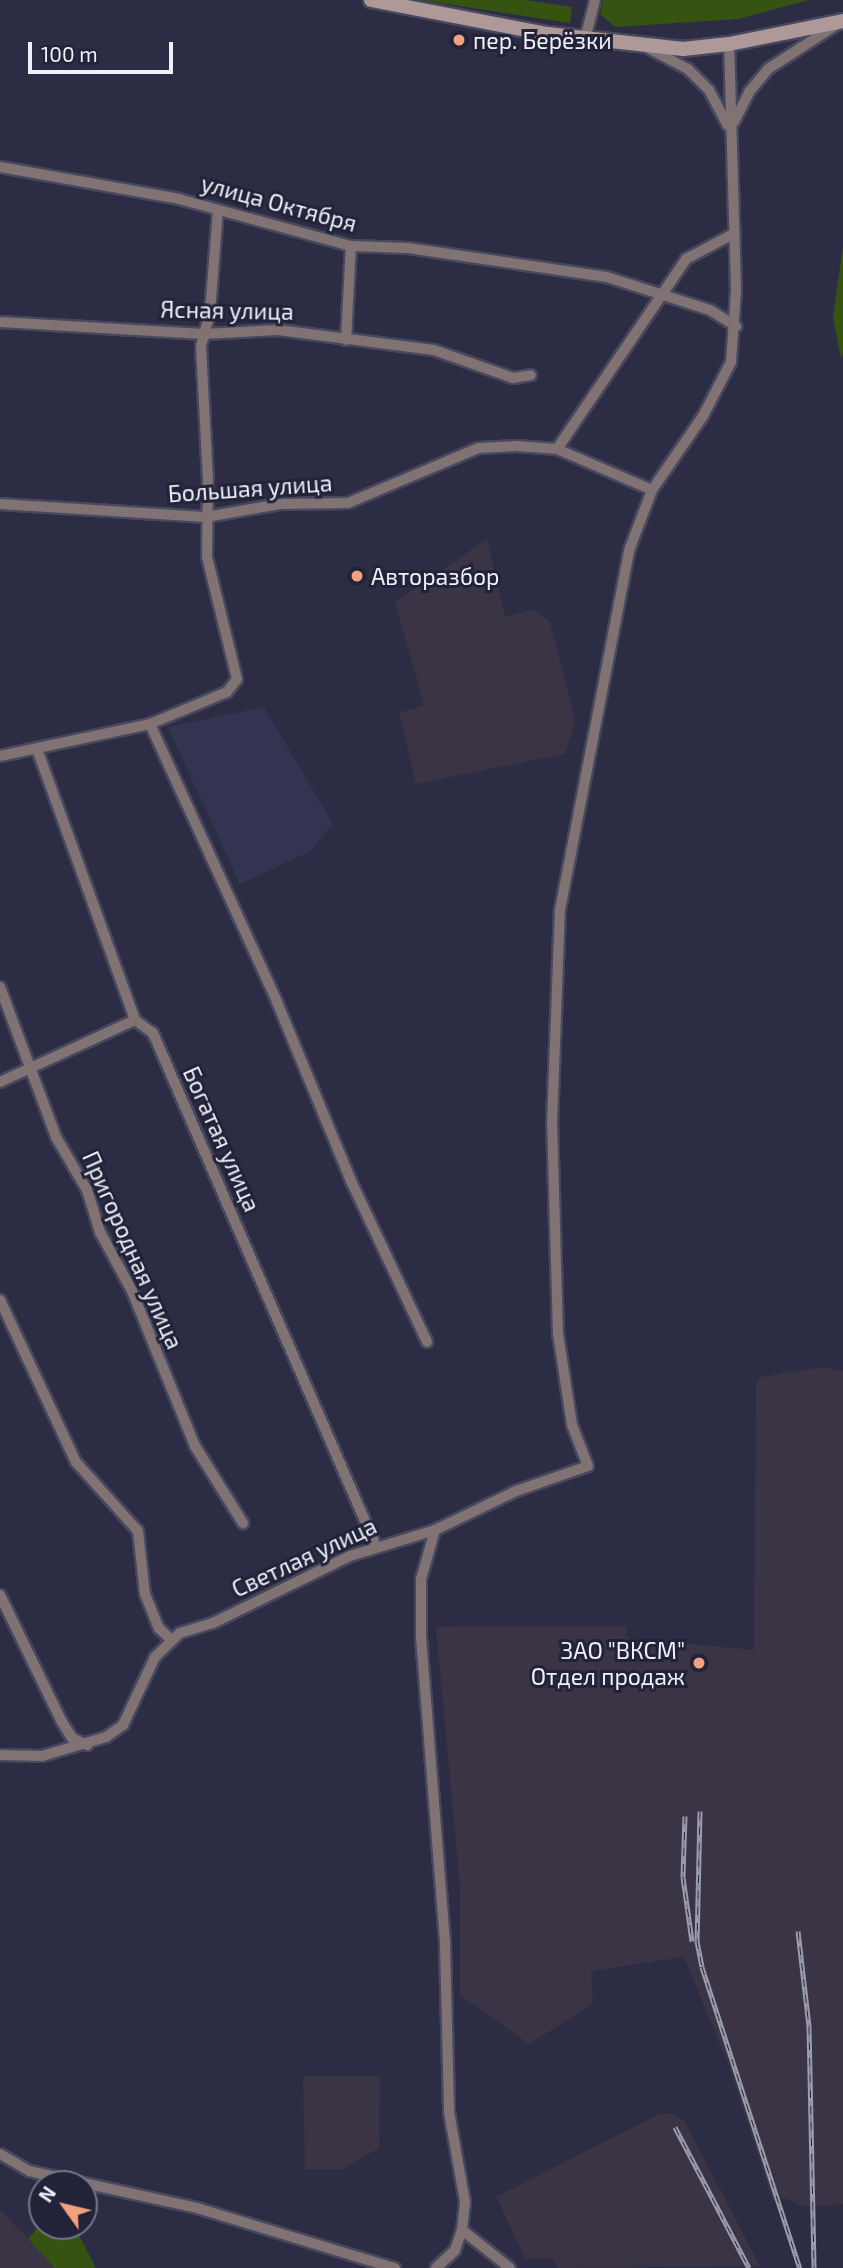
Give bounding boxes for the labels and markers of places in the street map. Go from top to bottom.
place label: пер. Берёзки [473,26,612,54]
marker: пер. Берёзки [451,32,467,48]
place label: Авторазбор [371,562,499,590]
marker: Авторазбор [349,568,365,584]
place label: ЗАО "ВКСМ" Отдел продаж [531,1636,685,1690]
marker: ЗАО "ВКСМ" Отдел продаж [691,1655,707,1671]

